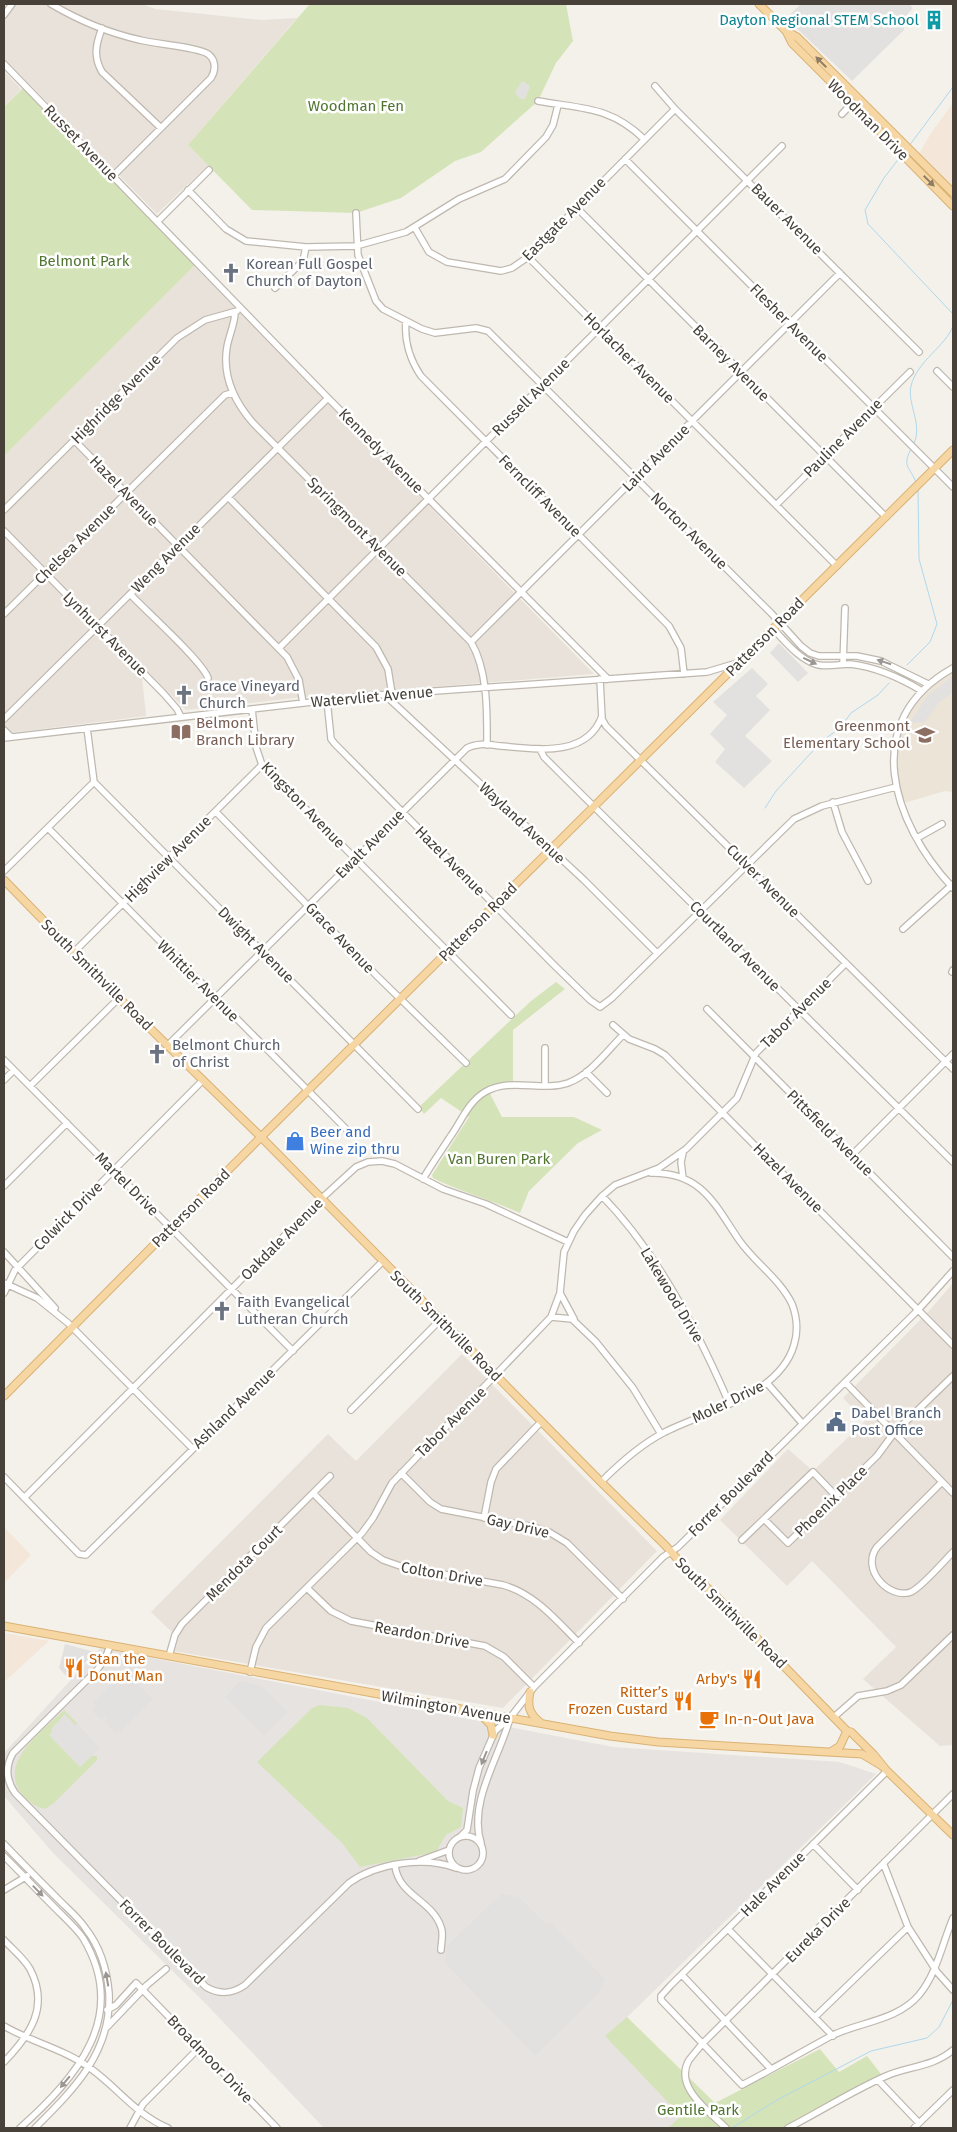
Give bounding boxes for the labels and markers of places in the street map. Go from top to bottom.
building icon: Dayton Regional STEM School [923,9,945,31]
place label: Dayton Regional STEM School [719,11,920,29]
place label: Korean Full Gospel Church of Dayton [246,255,373,290]
church icon: Korean Full Gospel Church of Dayton [220,262,242,284]
place label: Grace Vineyard Church [199,677,300,712]
church icon: Grace Vineyard Church [173,684,195,706]
place label: Belmont Branch Library [196,714,295,749]
place label: Greenmont Elementary School [783,717,911,752]
library icon: Belmont Branch Library [170,721,192,743]
school or university icon: Greenmont Elementary School [914,724,936,746]
place label: Belmont Church of Christ [172,1036,281,1071]
church icon: Belmont Church of Christ [146,1043,168,1065]
place label: Beer and Wine zip thru [310,1123,400,1158]
shop icon: Beer and Wine zip thru [284,1130,306,1152]
place label: Faith Evangelical Lutheran Church [237,1293,350,1328]
church icon: Faith Evangelical Lutheran Church [211,1300,233,1322]
place label: Dabel Branch Post Office [851,1404,941,1439]
public building icon: Dabel Branch Post Office [825,1411,847,1433]
place label: Stan the Donut Man [89,1650,163,1685]
restaurant icon: Stan the Donut Man [63,1657,85,1679]
restaurant icon: Arby's [741,1668,763,1690]
place label: Arby's [696,1670,737,1688]
place label: Ritter’s Frozen Custard [568,1683,668,1718]
restaurant icon: Ritter’s Frozen Custard [672,1690,694,1712]
cafe icon: In-n-Out Java [698,1708,720,1730]
place label: In-n-Out Java [724,1710,814,1728]

